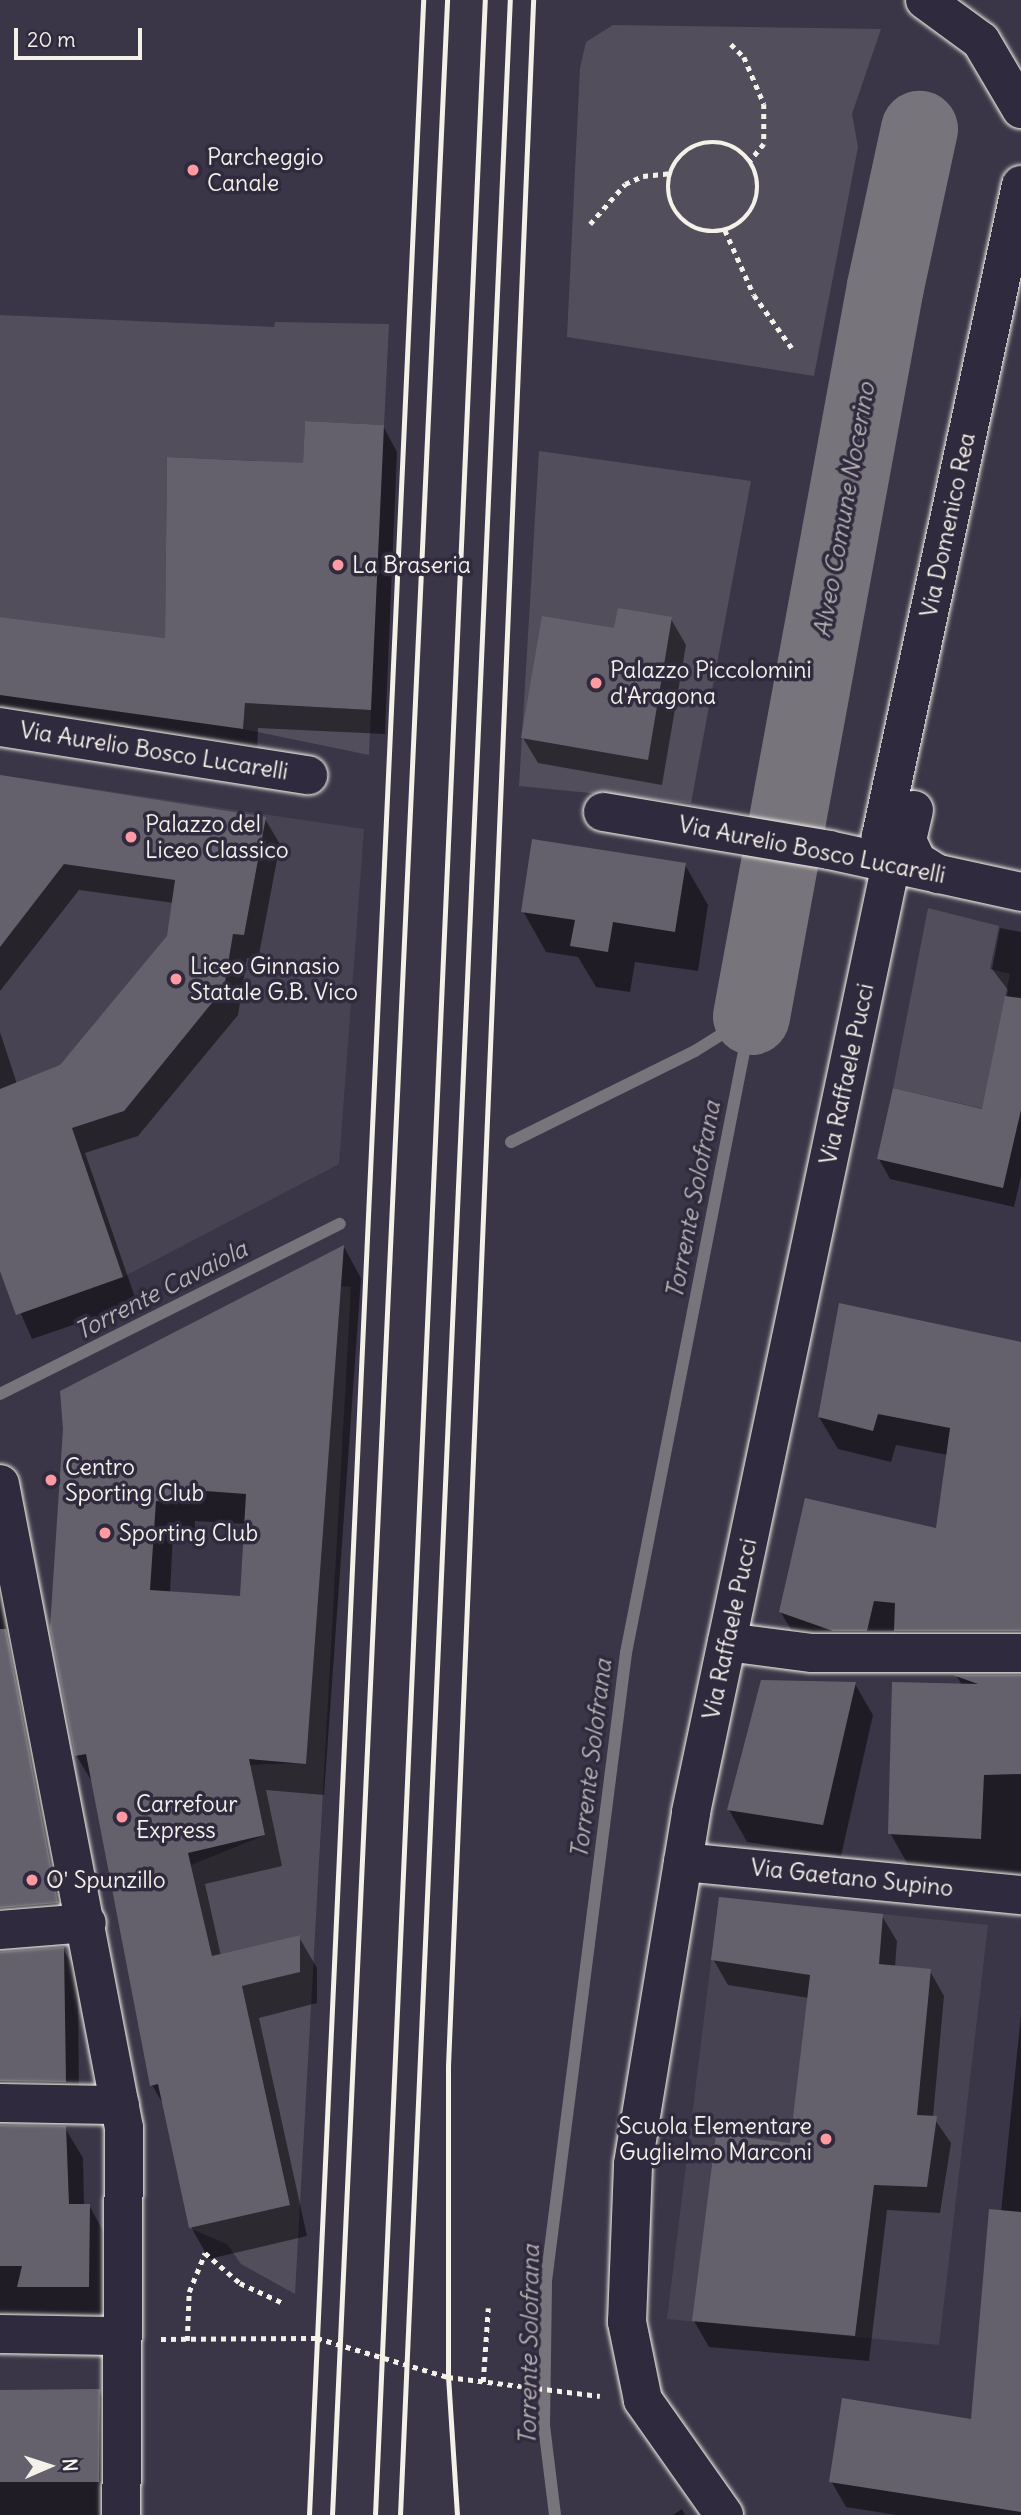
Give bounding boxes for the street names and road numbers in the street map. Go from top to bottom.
street label: Via Domenico Rea [915,430,981,620]
street label: Via Aurelio Bosco Lucarelli [18,716,290,786]
street label: Via Aurelio Bosco Lucarelli [676,811,948,889]
street label: Via Raffaele Pucci [814,981,880,1167]
street label: Via Raffaele Pucci [697,1536,763,1722]
street label: Via Gaetano Supino [749,1854,955,1902]

